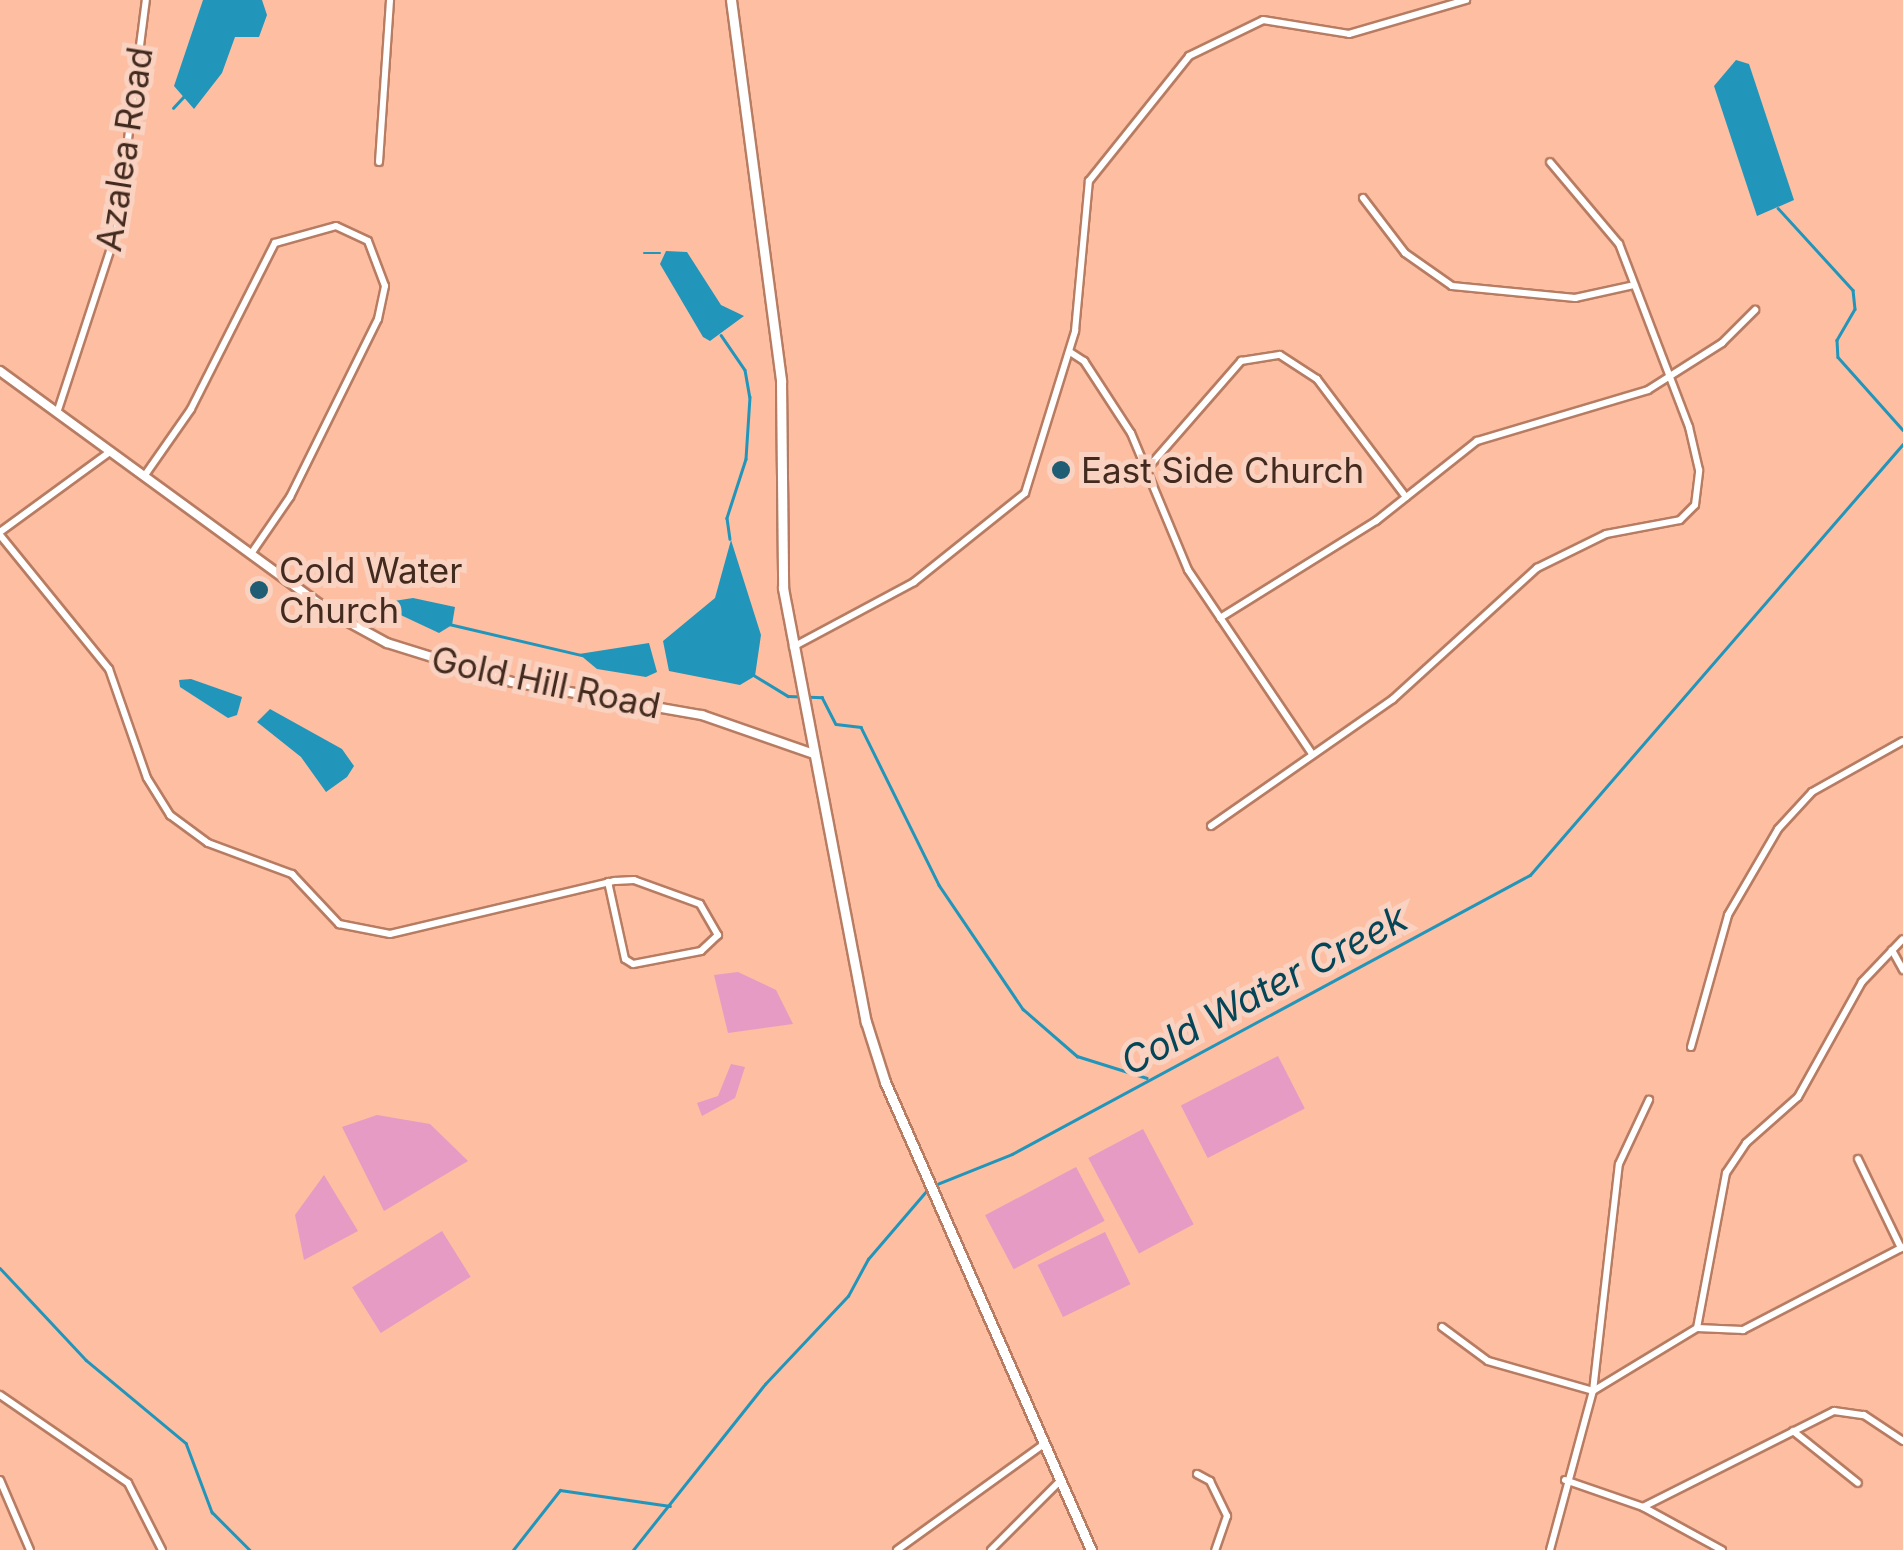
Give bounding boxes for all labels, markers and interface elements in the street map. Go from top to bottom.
street label: Azalea Road [87,44,161,254]
place label: East Side Church [1081,449,1364,491]
marker: East Side Church [1050,459,1072,481]
place label: Cold Water Church [279,549,462,631]
marker: Cold Water Church [248,579,270,601]
street label: Gold Hill Road [428,637,664,727]
water label: Cold Water Creek [1113,895,1415,1085]

